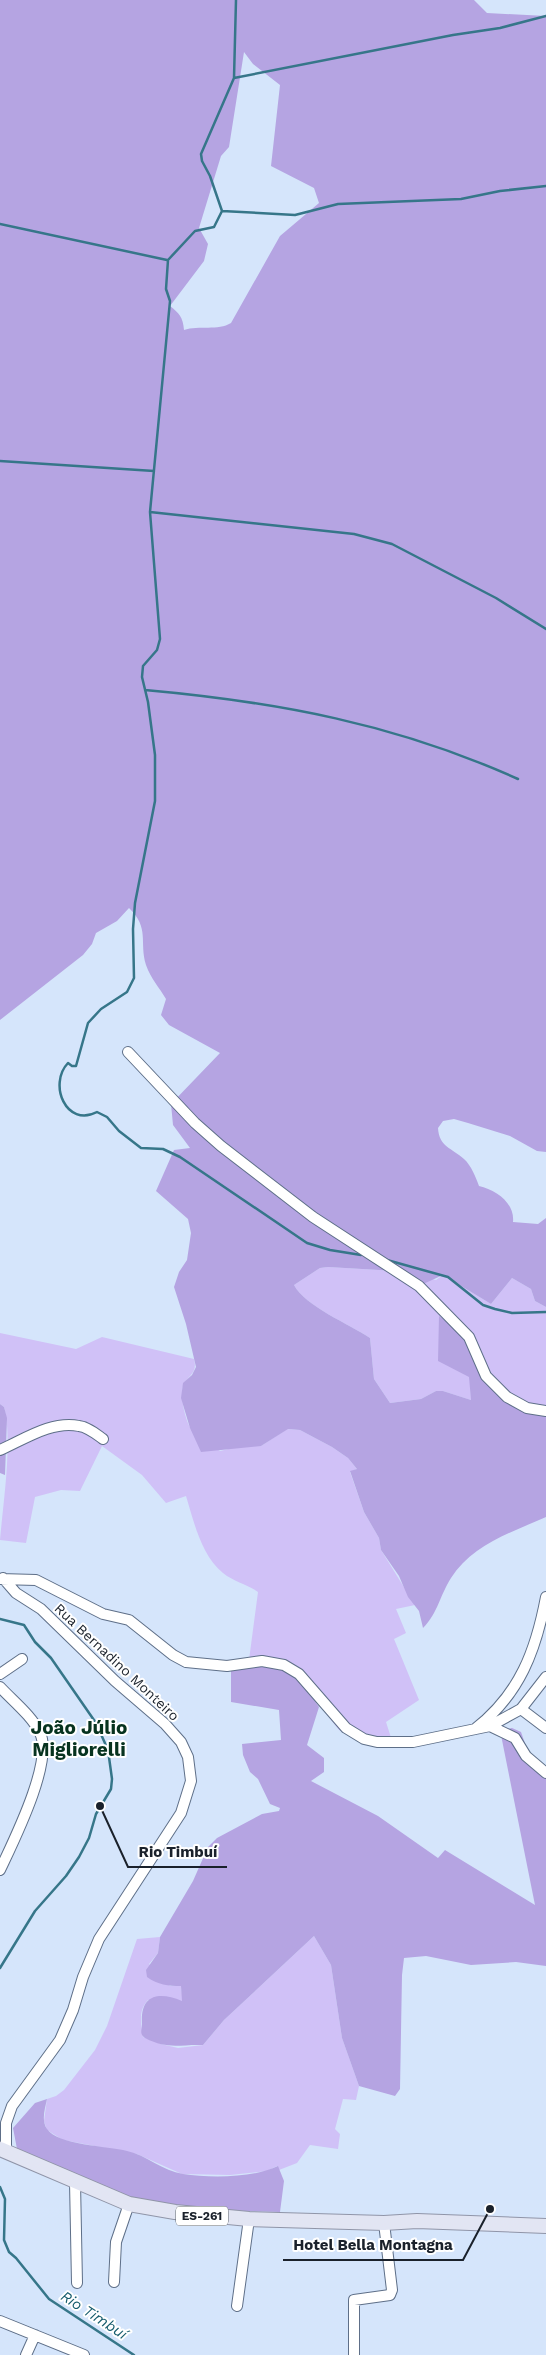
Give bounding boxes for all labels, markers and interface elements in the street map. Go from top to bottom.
street label: Rua Bernadino Monteiro [51,1600,183,1724]
district label: João Júlio Migliorelli [31,1716,127,1761]
callout: Rio Timbuí [128,1837,227,1867]
text: Rio Timbuí [139,1843,218,1861]
road number: ES-261 [176,2206,228,2226]
callout: Hotel Bella Montagna [283,2230,463,2260]
text: Hotel Bella Montagna [293,2236,453,2254]
water label: Rio Timbuí [57,2287,132,2344]

